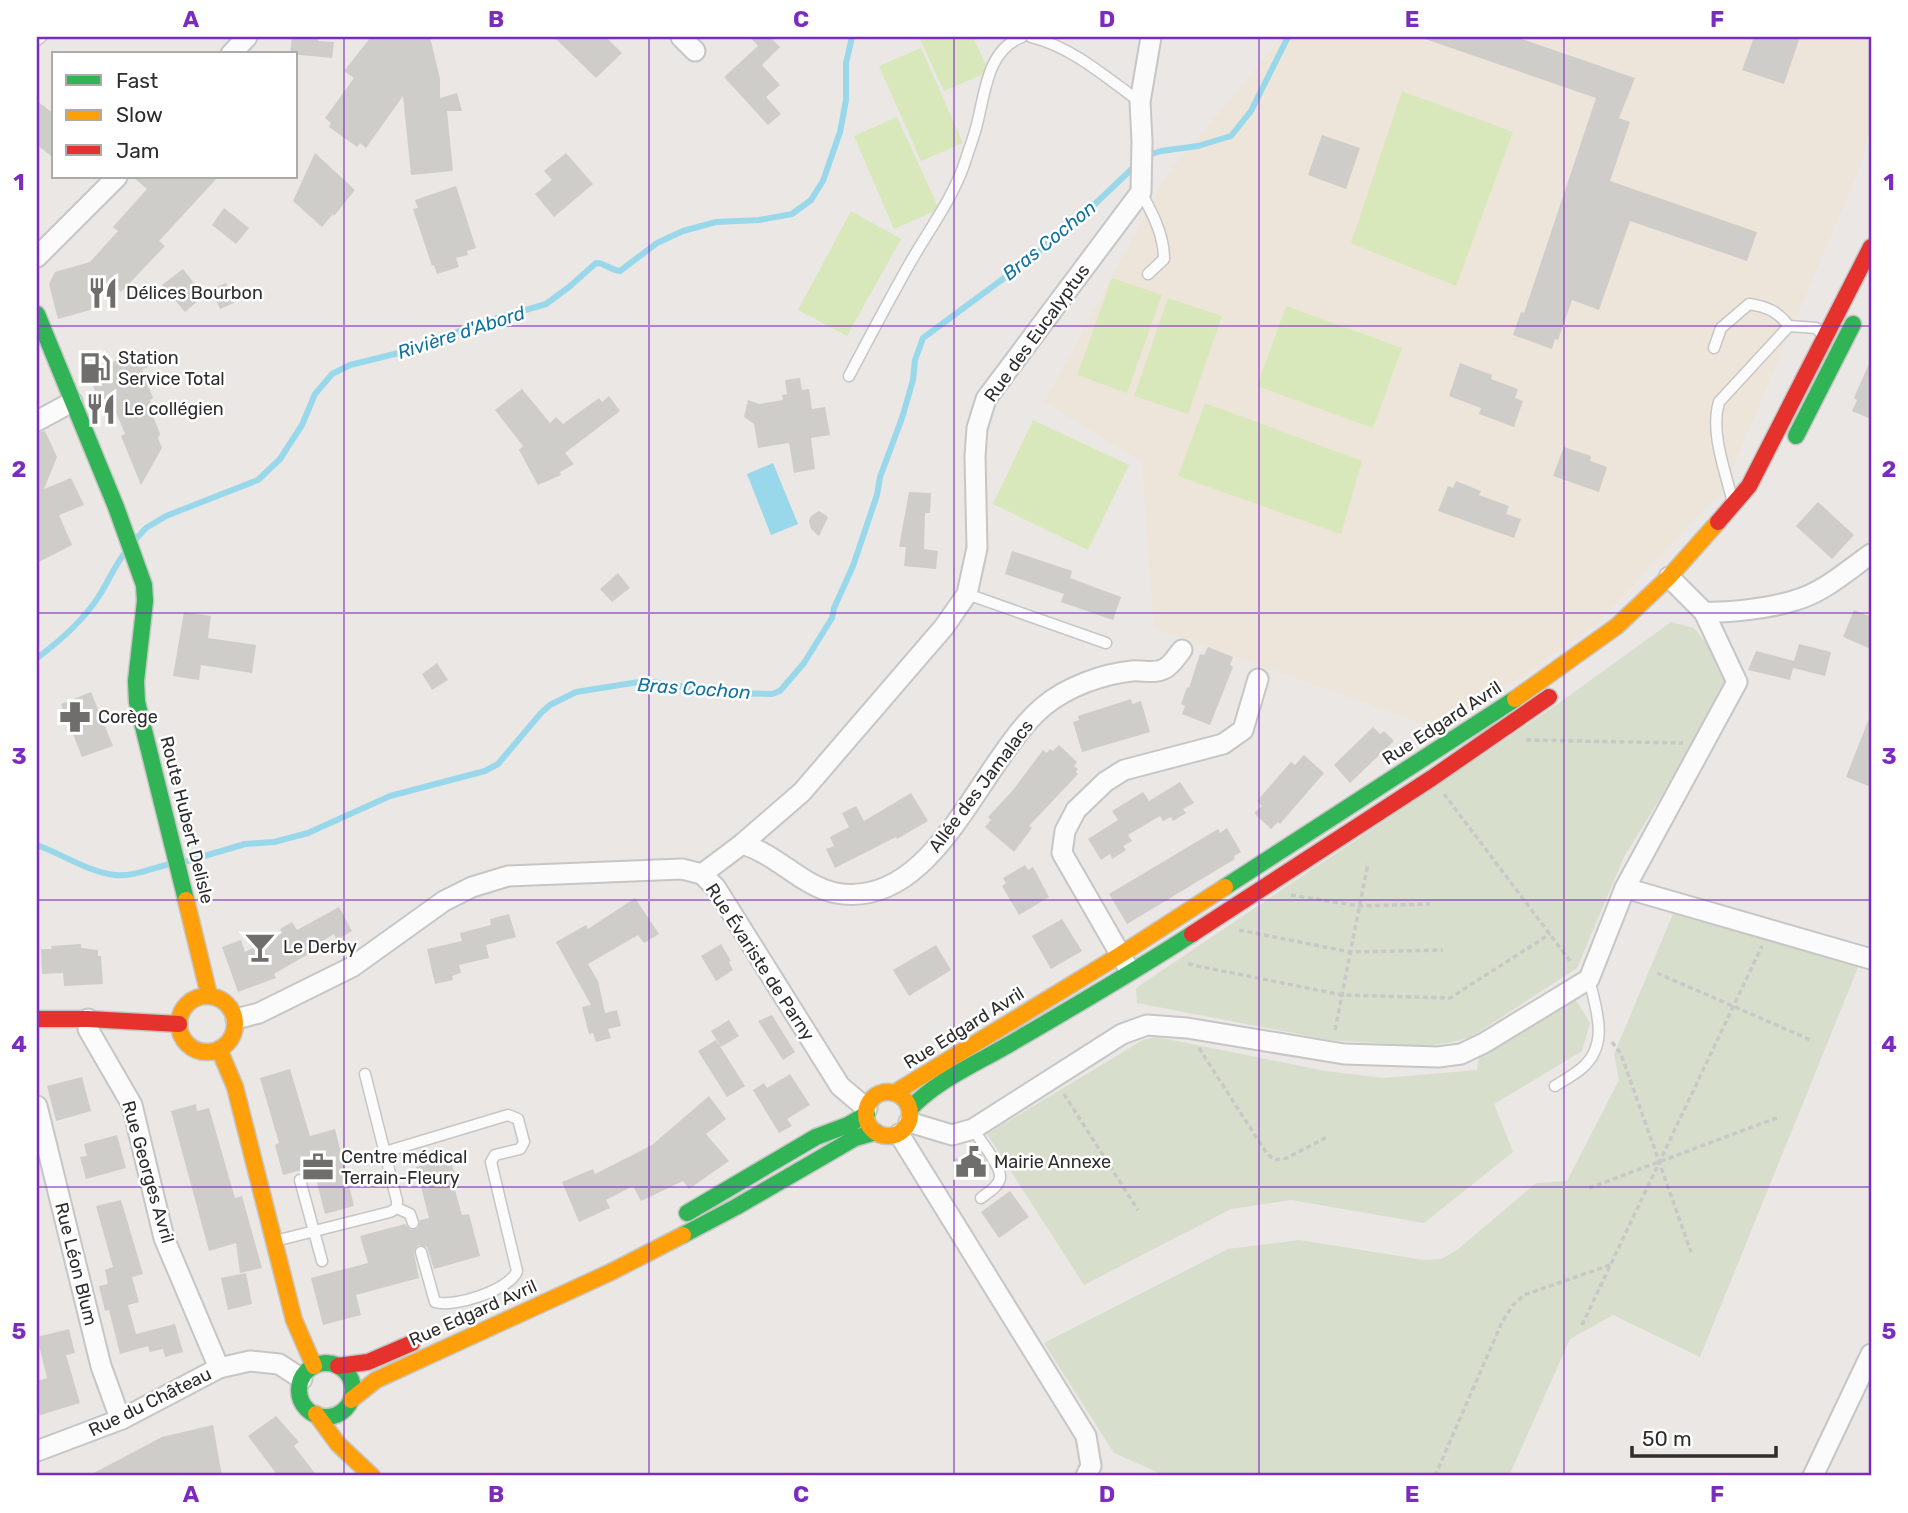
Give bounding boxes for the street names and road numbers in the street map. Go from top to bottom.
street label: Rue des Eucalyptus [980,260,1094,406]
street label: Rue Edgard Avril [1378,676,1506,770]
street label: Allée des Jamalacs [924,715,1038,857]
street label: Route Hubert Delisle [156,734,218,906]
street label: Rue Évariste de Parny [701,879,819,1045]
street label: Rue Edgard Avril [900,982,1028,1074]
street label: Rue Georges Avril [117,1098,179,1246]
street label: Rue Léon Blum [50,1200,102,1328]
street label: Rue Edgard Avril [406,1275,540,1351]
street label: Rue du Château [85,1363,215,1441]

